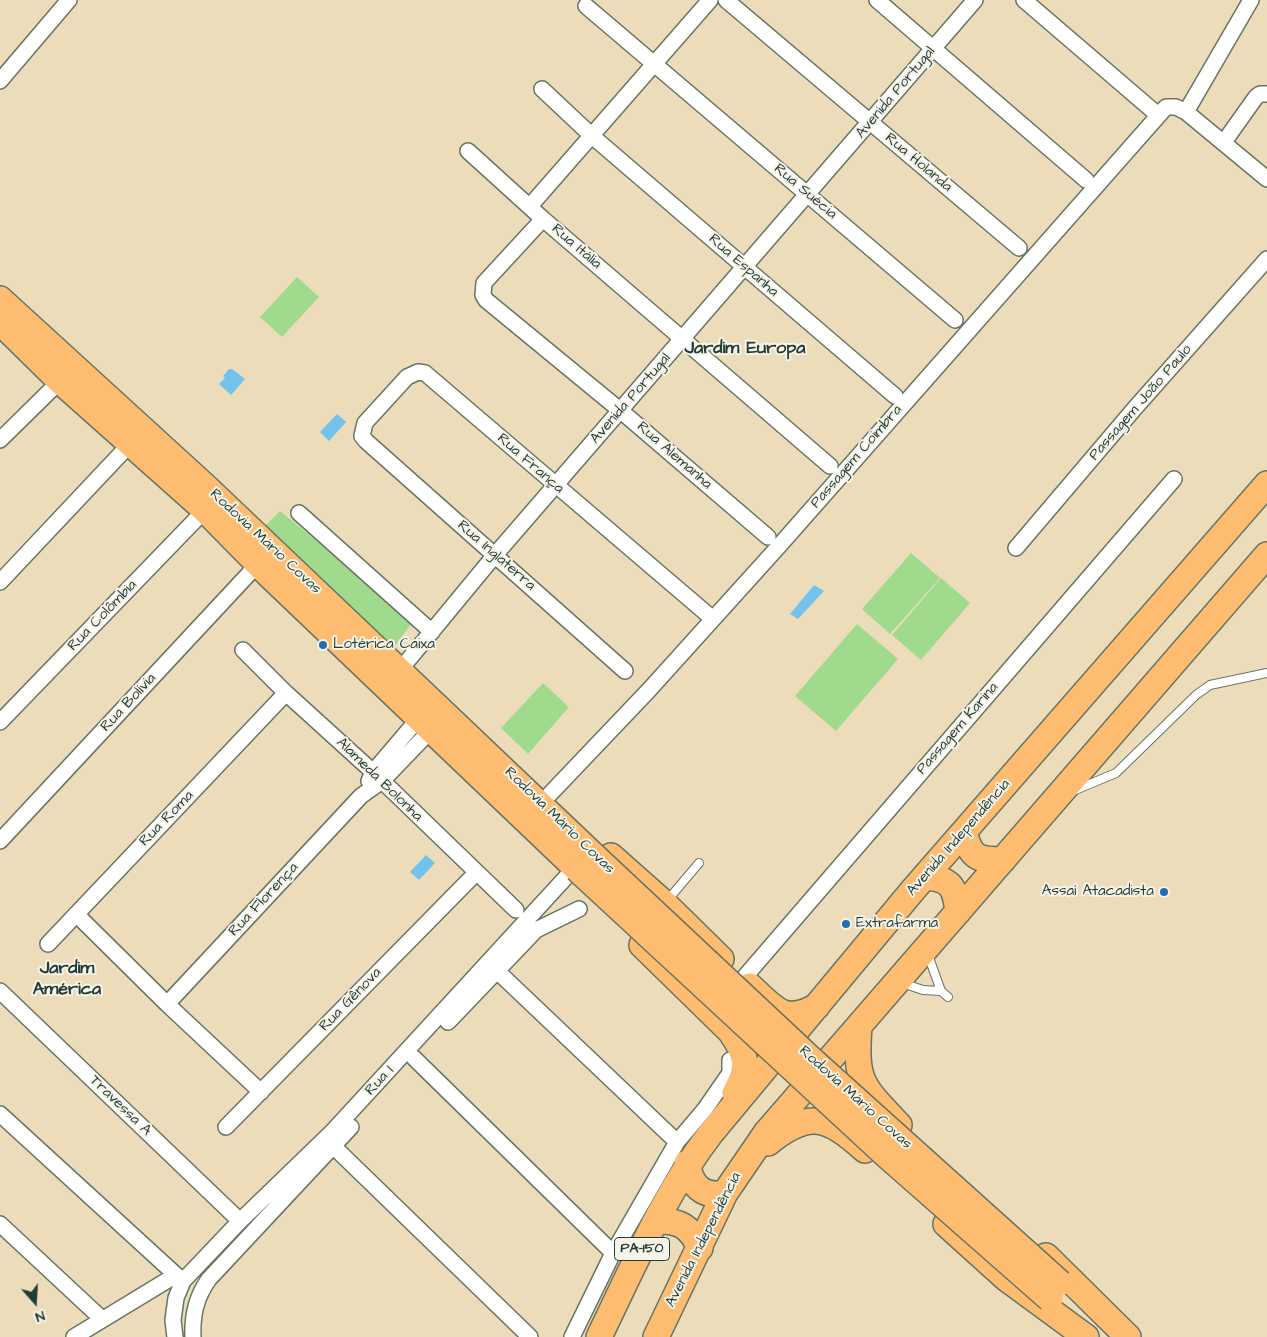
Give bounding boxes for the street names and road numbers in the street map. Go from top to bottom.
street label: Avenida Portugal [852,43,940,143]
street label: Rua Holanda [881,130,955,196]
street label: Rua Suécia [770,160,840,224]
street label: Rua Itália [547,220,605,274]
street label: Rua Espanha [704,231,782,301]
street label: Passagem João Paulo [1086,341,1196,465]
street label: Avenida Portugal [587,350,675,448]
street label: Passagem Coimbra [807,402,907,512]
street label: Rua Alemanha [633,418,715,494]
street label: Rua França [493,430,567,498]
street label: Rodovia Mário Covas [205,486,325,598]
street label: Rua Inglaterra [453,517,539,595]
street label: Rua Colômbia [65,577,141,655]
street label: Rua Bolívia [97,670,161,736]
street label: Passagem Karina [913,679,1003,779]
street label: Alameda Bolonha [332,734,426,826]
street label: Rodovia Mário Covas [500,764,618,878]
street label: Avenida Independência [903,776,1015,900]
street label: Rua Roma [136,787,198,851]
street label: Rua Florença [225,859,303,941]
street label: Rua Gênova [316,964,386,1036]
street label: Rodovia Mário Covas [795,1042,915,1154]
street label: Rua I [362,1062,398,1100]
street label: Travessa A [85,1072,155,1140]
street label: Avenida Independência [662,1170,746,1310]
road number: PA-150 [614,1238,670,1260]

